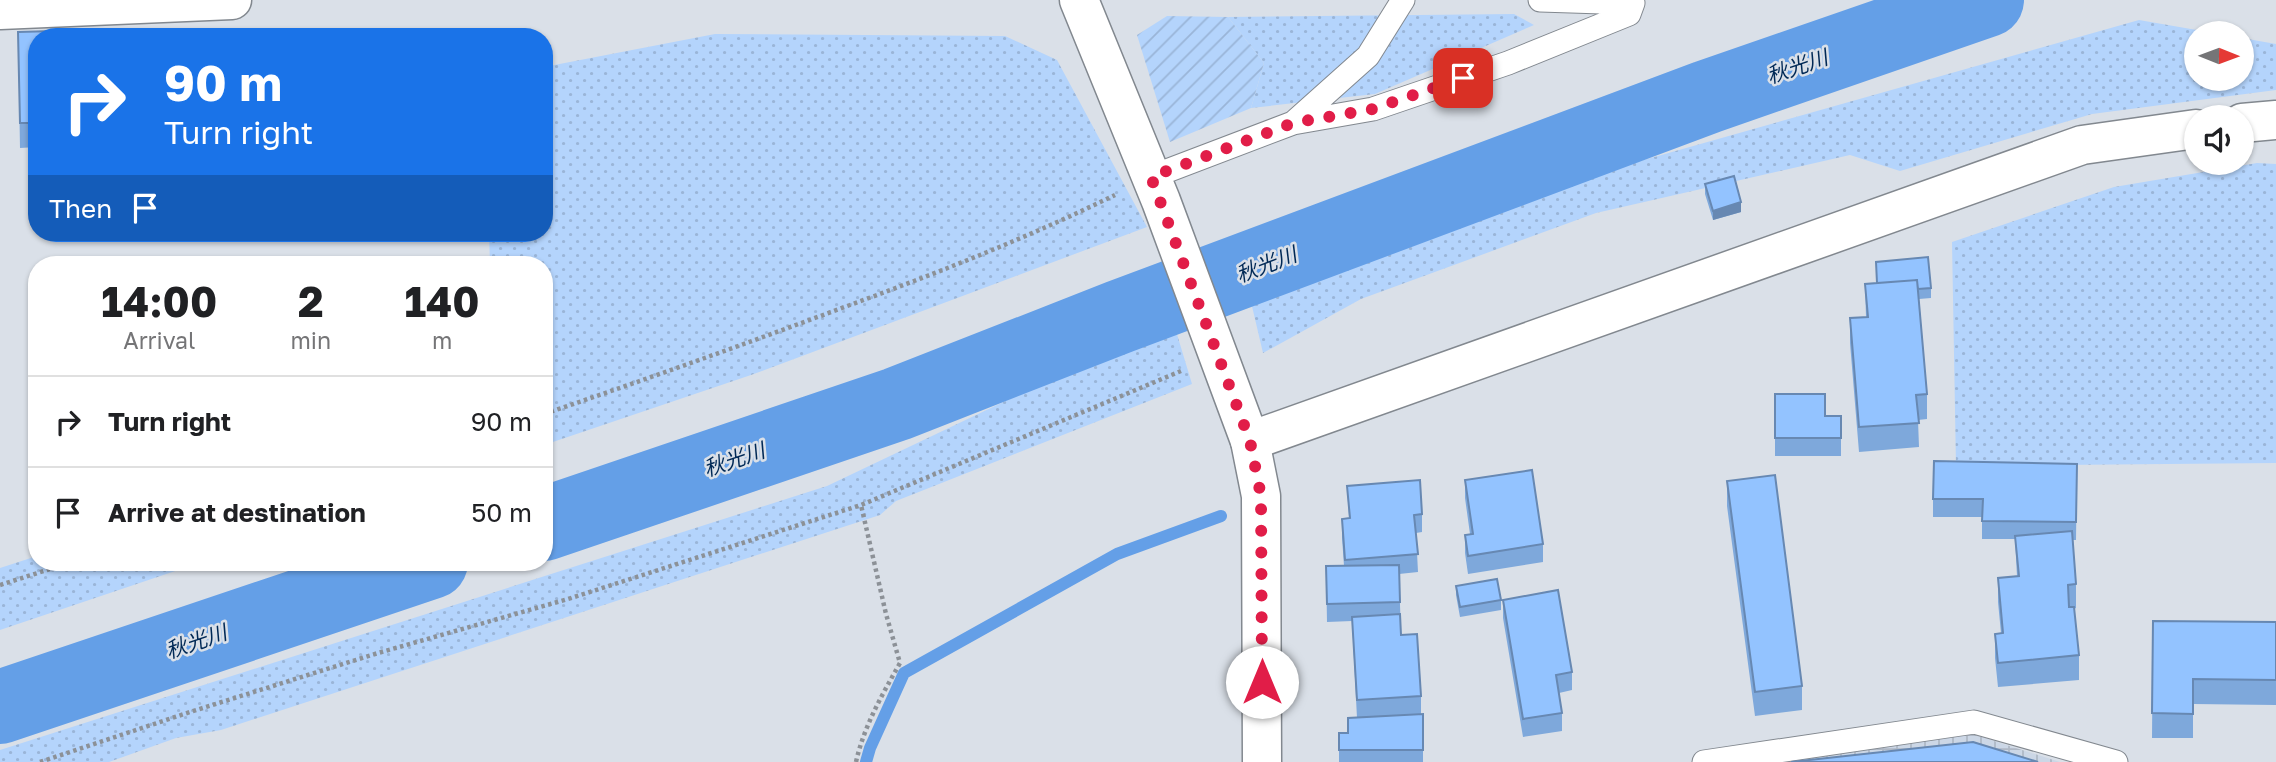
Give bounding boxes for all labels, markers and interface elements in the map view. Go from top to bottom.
north arrow [2184,21,2254,91]
map controls [2184,21,2254,175]
water label: 秋光川 [1763,43,1833,89]
pin [1433,48,1493,108]
text: 90 m [164,53,282,112]
icon: right [49,56,140,147]
icon: arrive [1444,59,1482,97]
button: sound [2184,105,2254,175]
text: Turn right [164,113,313,151]
icon: arrive [126,189,164,227]
text: Then [49,193,112,224]
water label: 秋光川 [1232,240,1302,287]
text: 14:00 [101,276,217,326]
text: 2 [298,276,324,326]
text: 140 [404,276,480,326]
text: Arrival [123,326,195,354]
text: min [291,326,331,354]
text: m [432,326,452,354]
icon: right [49,403,87,441]
text: Turn right [108,406,231,437]
text: 90 m [471,406,532,437]
water label: 秋光川 [700,436,770,482]
icon: arrive [49,494,87,532]
text: Arrive at destination [108,497,366,528]
text: 50 m [471,497,532,528]
water label: 秋光川 [162,618,232,664]
position arrow [1225,645,1299,719]

